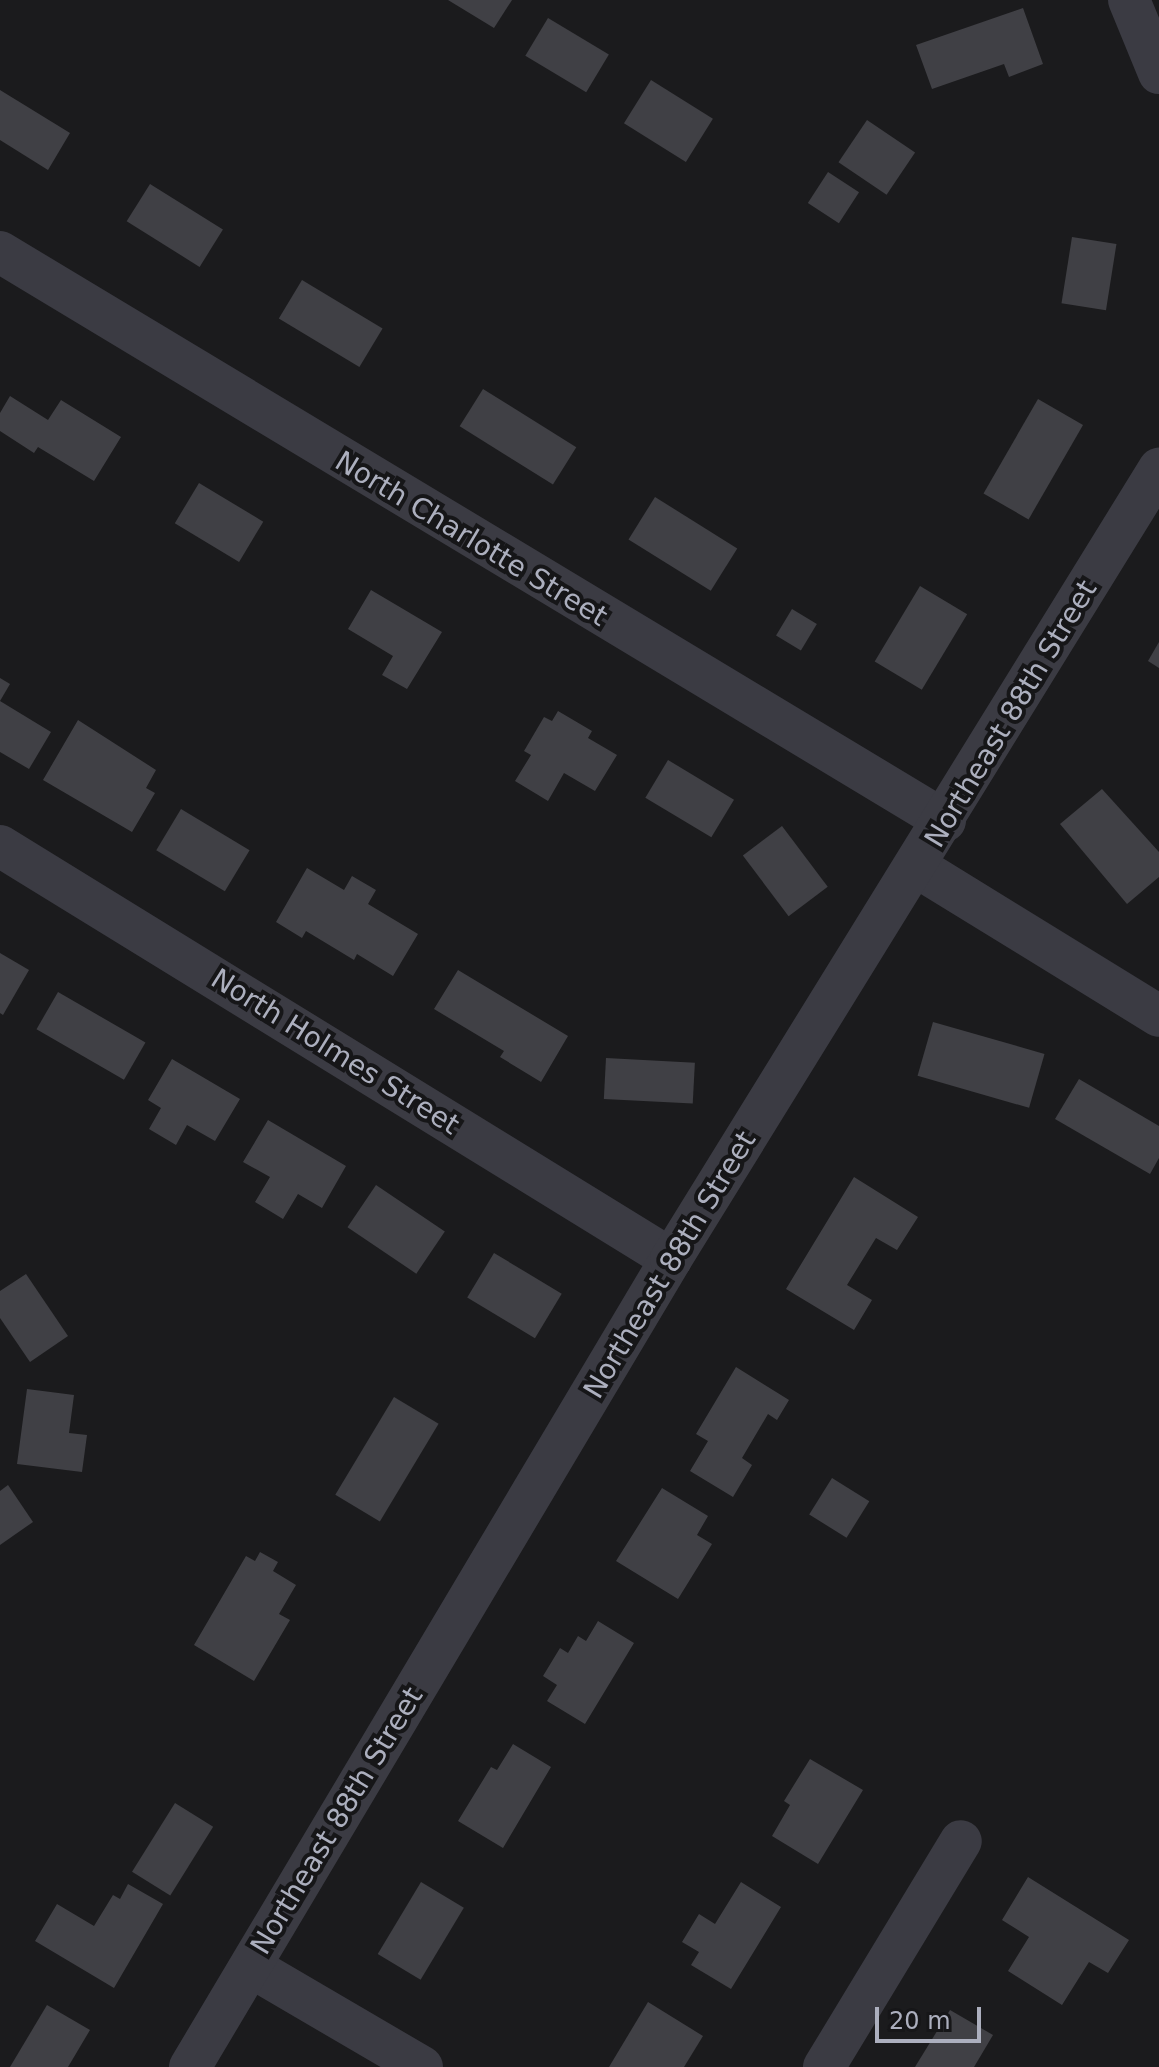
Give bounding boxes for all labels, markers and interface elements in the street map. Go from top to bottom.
street label: North Charlotte Street [329,444,613,634]
street label: Northeast 88th Street [918,574,1104,854]
street label: North Holmes Street [205,962,465,1142]
street label: Northeast 88th Street [577,1125,763,1405]
street label: Northeast 88th Street [244,1681,430,1961]
scale bar [879,1991,985,2041]
text: 20 m [889,2007,951,2035]

